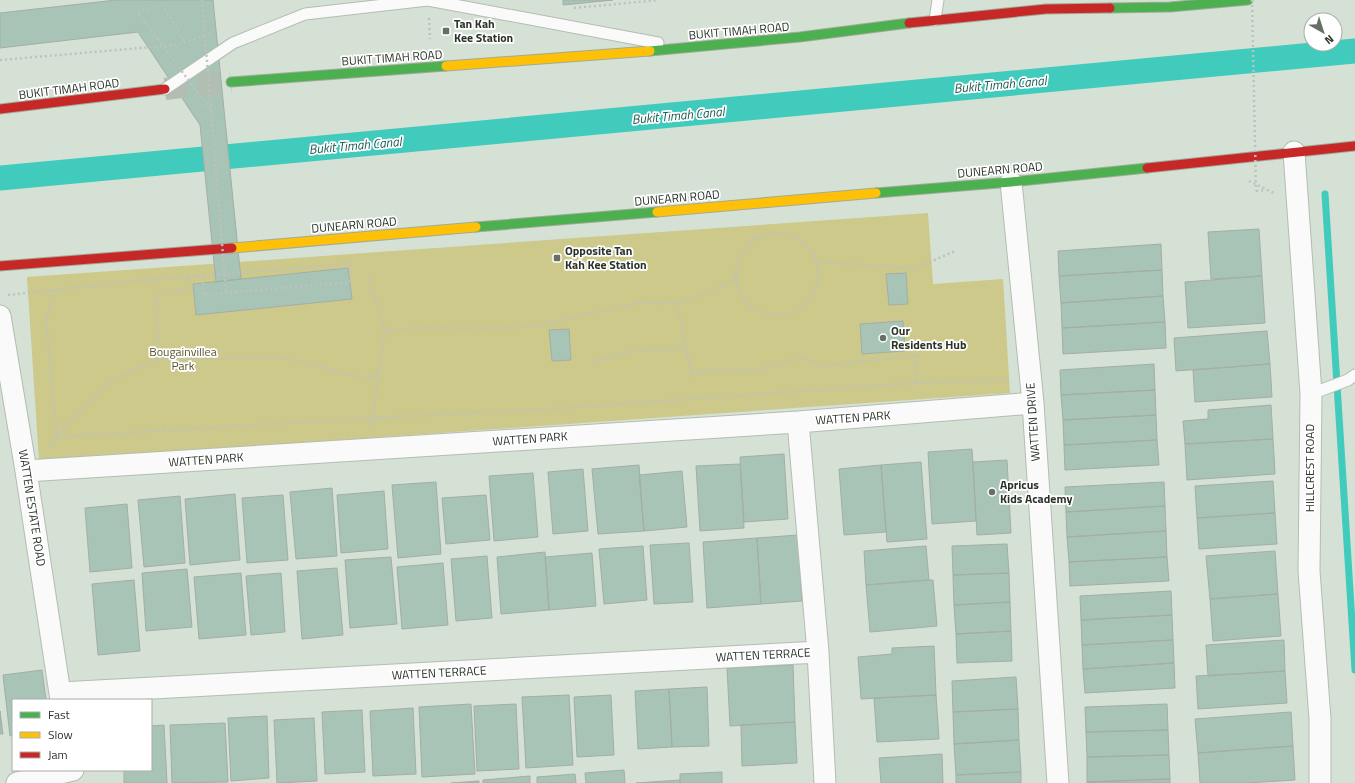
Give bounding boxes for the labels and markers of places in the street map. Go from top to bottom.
place label: Tan Kah Kee Station [454,14,513,47]
marker: Tan Kah Kee Station [441,26,451,36]
place label: Opposite Tan Kah Kee Station [565,241,647,274]
marker: Opposite Tan Kah Kee Station [552,253,562,263]
place label: Our Residents Hub [891,321,967,354]
marker: Our Residents Hub [878,333,888,343]
place label: Apricus Kids Academy [1000,475,1072,508]
marker: Apricus Kids Academy [987,487,997,497]

